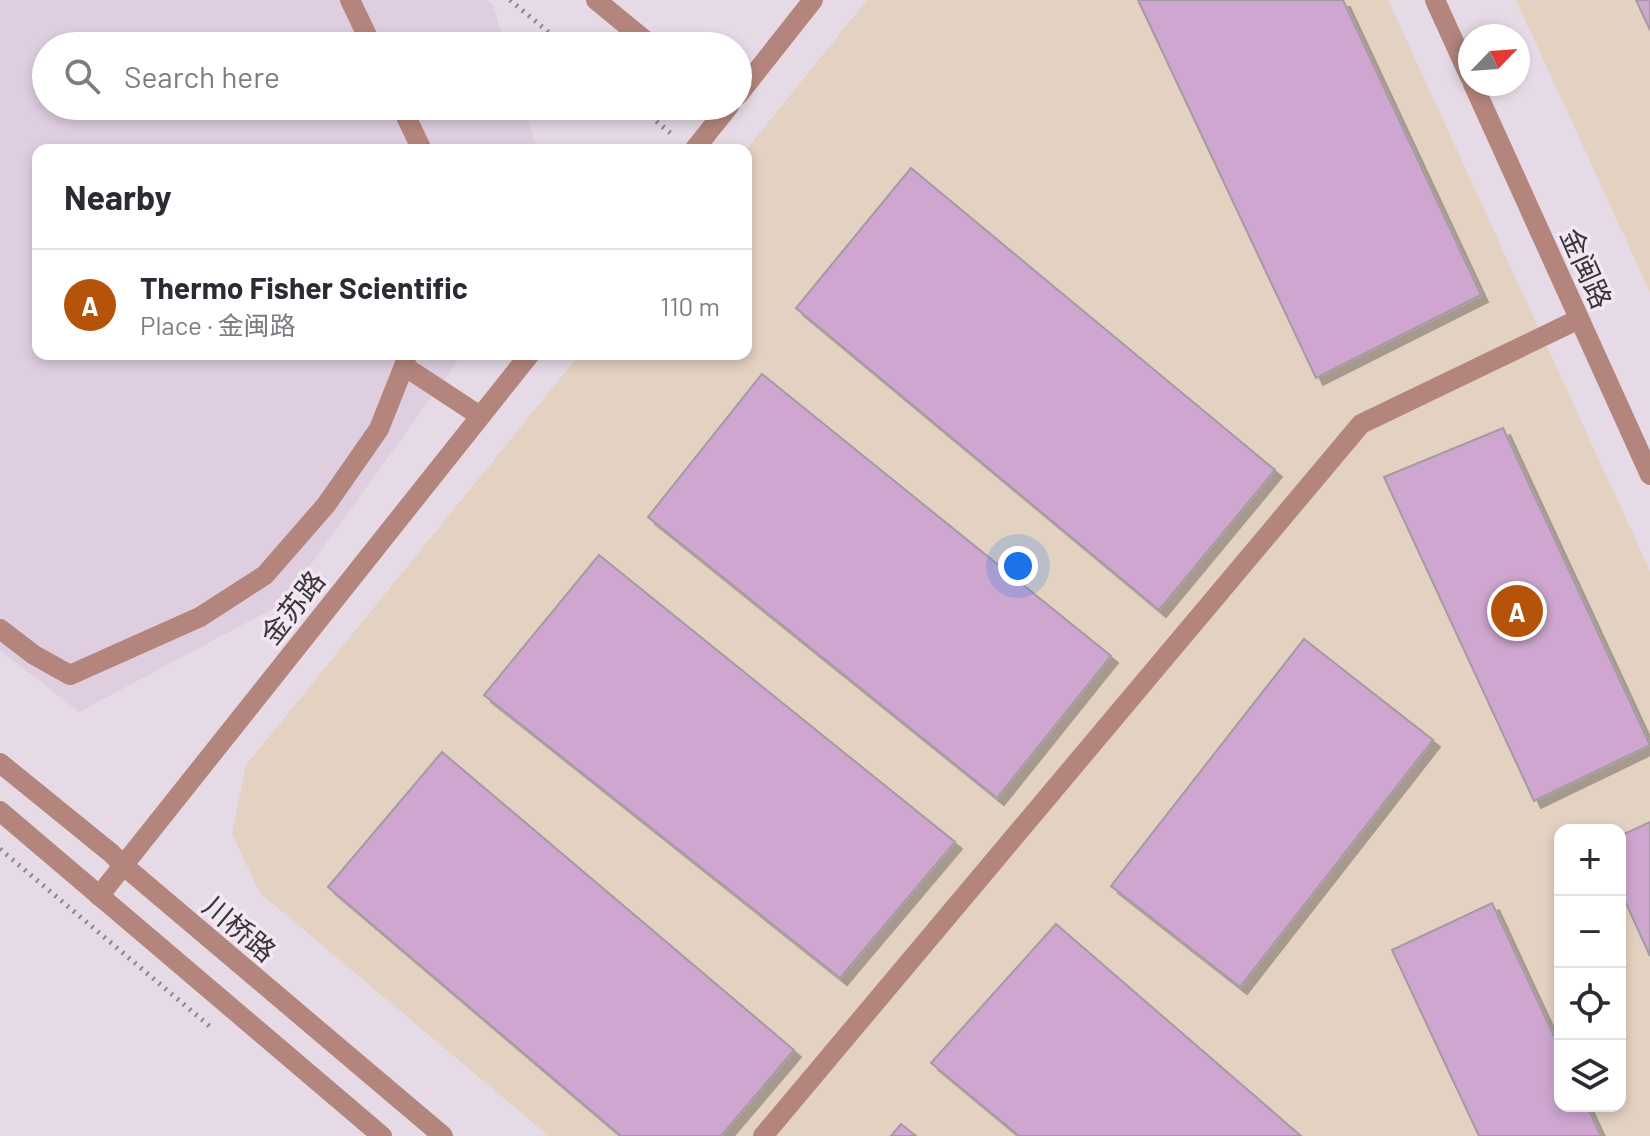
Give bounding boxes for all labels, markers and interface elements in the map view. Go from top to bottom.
north arrow [1458,24,1530,96]
search box [32,32,752,120]
icon: search [60,54,104,98]
text: Search here [124,58,280,94]
text: Nearby [64,176,172,217]
street label: 金闽路 [1554,223,1620,313]
text: Thermo Fisher Scientific [140,269,468,305]
text: A [81,290,99,321]
text: 110 m [660,290,720,321]
text: Place · 金闽路 [140,309,296,340]
your location [998,546,1038,586]
street label: 金苏路 [253,563,331,651]
pin: A [1491,581,1543,641]
map controls [1554,824,1626,1112]
button: + [1554,824,1626,896]
street label: 川桥路 [197,888,283,968]
button: − [1554,896,1626,968]
button: locate [1554,968,1626,1040]
button: layers [1554,1040,1626,1112]

